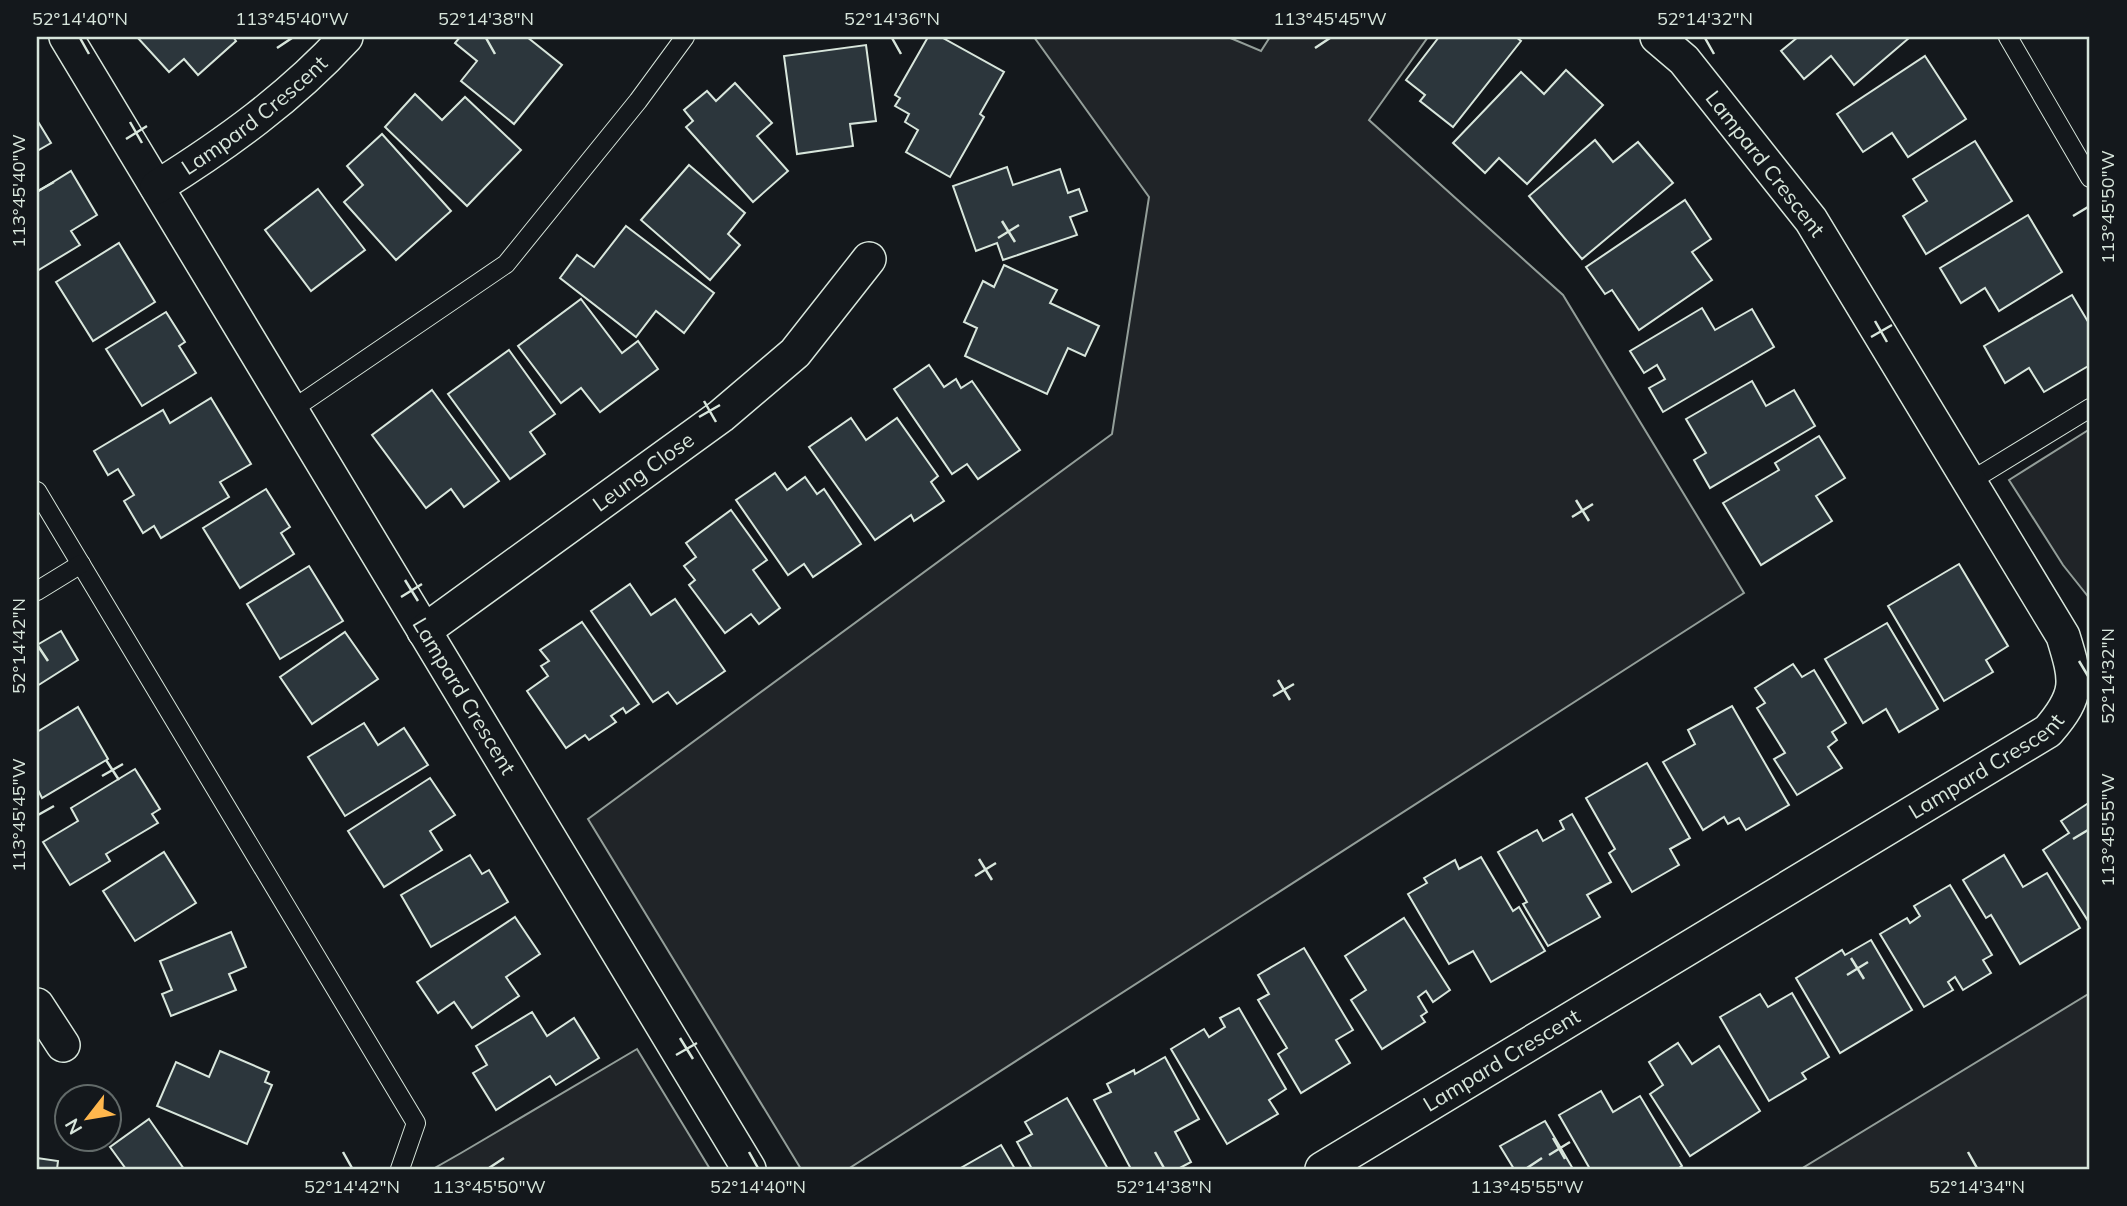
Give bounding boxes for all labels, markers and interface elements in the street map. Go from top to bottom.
text: 52°14'40"N [32,7,128,30]
text: 113°45'40"W [235,7,349,30]
text: 52°14'38"N [438,7,534,30]
text: 52°14'36"N [844,7,940,30]
text: 113°45'45"W [1273,7,1387,30]
text: 52°14'32"N [1657,7,1753,30]
street label: Lampard Crescent [176,50,332,180]
street label: Lampard Crescent [1701,85,1831,242]
text: 113°45'40"W [7,134,30,248]
text: 113°45'50"W [2096,150,2119,264]
street label: Leung Close [587,426,699,517]
text: 52°14'42"N [7,598,30,694]
street label: Lampard Crescent [407,613,522,779]
text: 52°14'32"N [2096,628,2119,724]
street label: Lampard Crescent [1904,708,2069,824]
text: 113°45'45"W [7,758,30,872]
text: 113°45'55"W [2096,773,2119,887]
street label: Lampard Crescent [1418,1002,1584,1117]
north arrow [52,1084,122,1154]
text: N [59,1114,87,1139]
text: 52°14'42"N [304,1175,400,1198]
text: 113°45'50"W [432,1175,546,1198]
text: 52°14'40"N [710,1175,806,1198]
text: 52°14'38"N [1116,1175,1212,1198]
text: 113°45'55"W [1470,1175,1584,1198]
text: 52°14'34"N [1929,1175,2025,1198]

